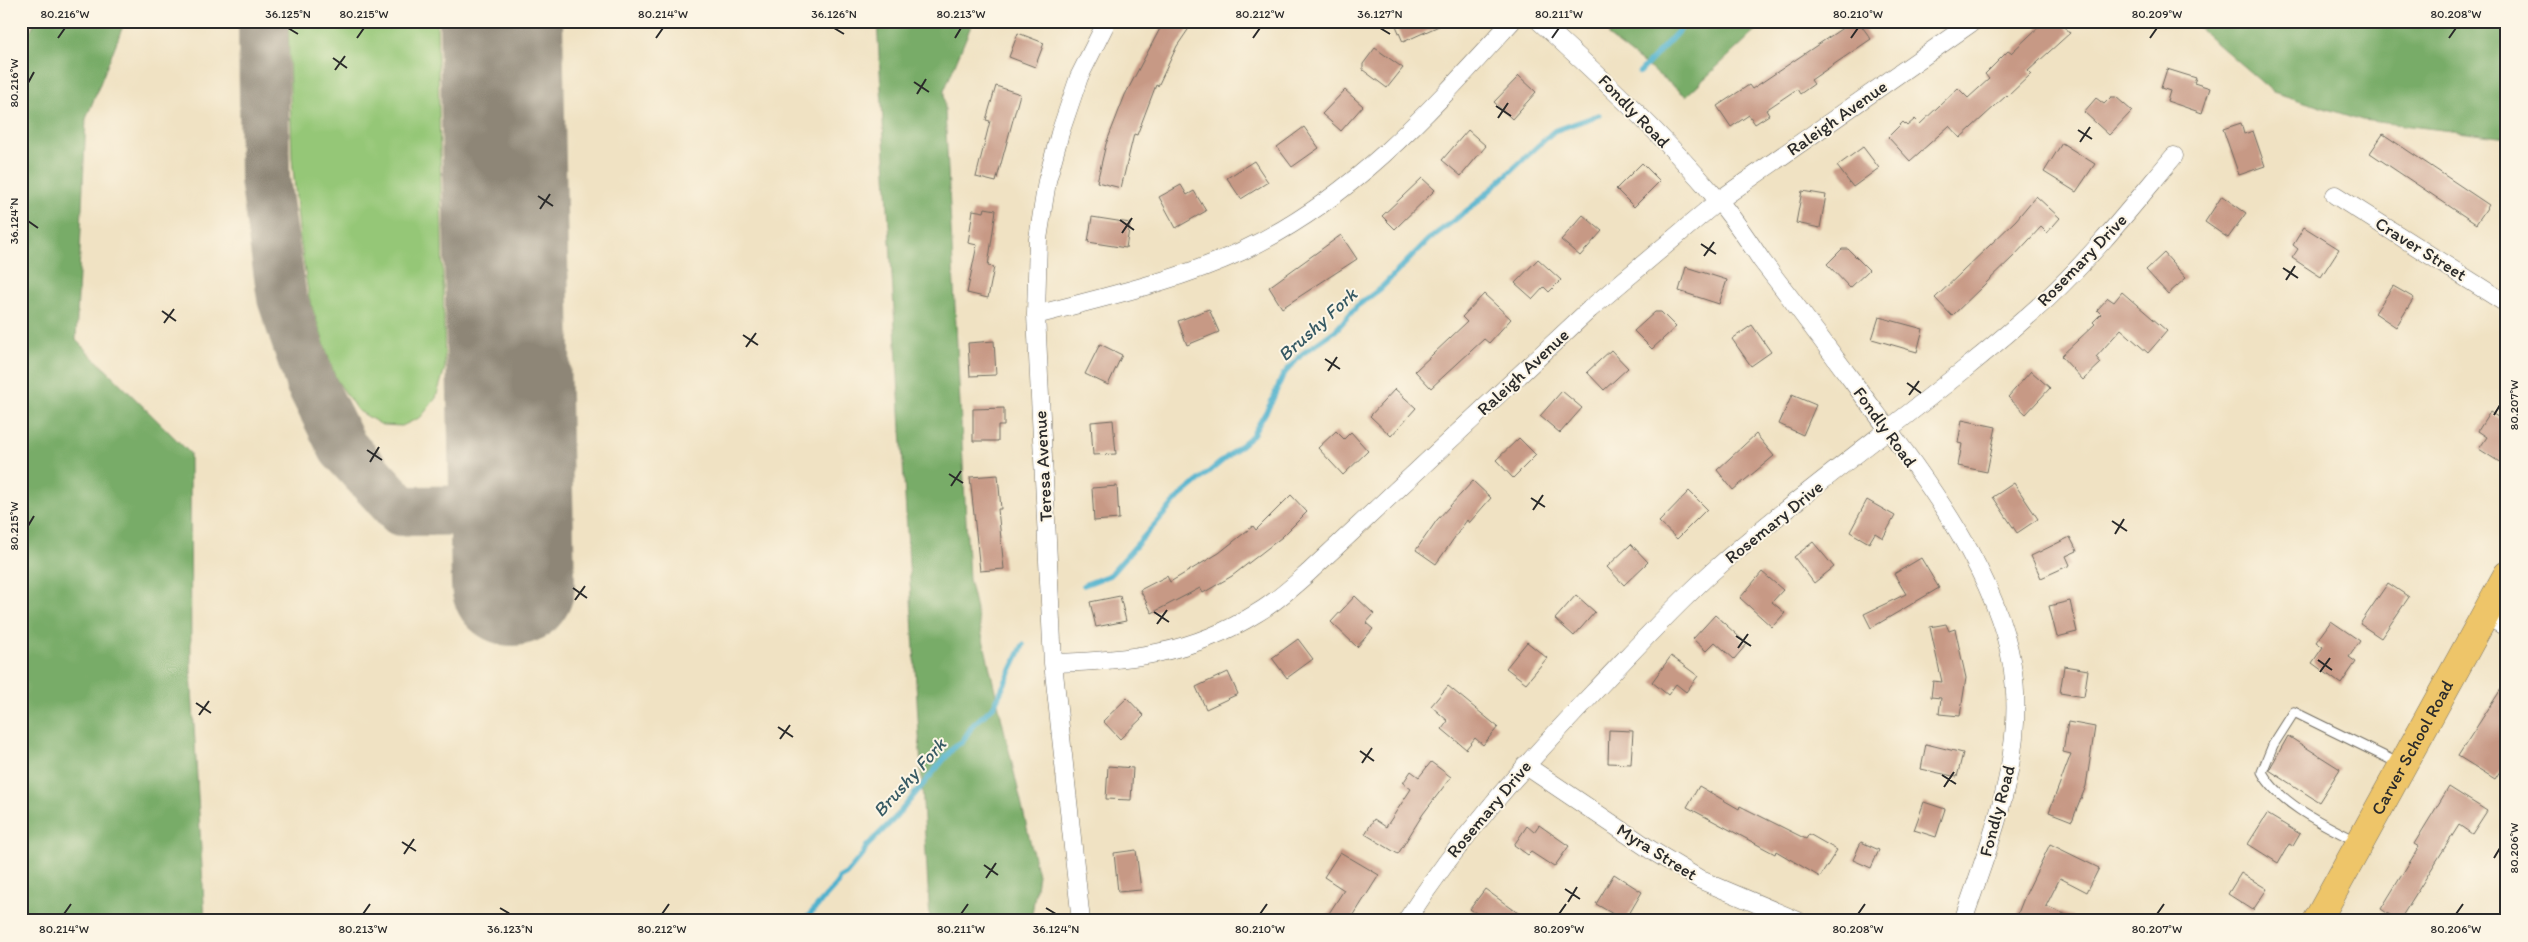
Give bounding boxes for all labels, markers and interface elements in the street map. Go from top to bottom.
text: 80.216°W [41,7,89,21]
text: 36.125°N [265,7,311,21]
text: 80.215°W [340,7,388,21]
text: 80.214°W [638,7,688,21]
text: 36.126°N [811,7,857,21]
text: 80.213°W [936,7,986,21]
text: 80.212°W [1236,7,1284,21]
text: 36.127°N [1357,7,1403,21]
text: 80.211°W [1535,7,1583,21]
text: 80.210°W [1833,7,1883,21]
text: 80.209°W [2132,7,2182,21]
text: 80.208°W [2430,7,2482,21]
text: 80.216°W [7,59,21,107]
street label: Fondly Road [1594,70,1675,153]
street label: Raleigh Avenue [1783,75,1891,161]
text: 36.124°N [7,198,21,244]
street label: Rosemary Drive [2032,209,2132,311]
street label: Craver Street [2371,212,2471,286]
water label: Brushy Fork [1273,282,1362,366]
street label: Raleigh Avenue [1473,324,1573,420]
text: 80.207°W [2507,380,2521,430]
street label: Fondly Road [1849,383,1922,472]
street label: Teresa Avenue [1029,410,1057,522]
street label: Rosemary Drive [1720,476,1828,568]
text: 80.215°W [7,502,21,550]
street label: Carver School Road [2366,676,2458,819]
water label: Brushy Fork [868,732,952,822]
street label: Rosemary Drive [1442,756,1536,862]
street label: Fondly Road [1974,763,2020,859]
street label: Myra Street [1613,819,1702,886]
text: 80.206°W [2507,823,2521,873]
text: 80.214°W [39,922,89,936]
text: 80.213°W [338,922,388,936]
text: 36.123°N [487,922,533,936]
text: 80.212°W [638,922,686,936]
text: 80.211°W [937,922,985,936]
text: 36.124°N [1033,922,1079,936]
text: 80.210°W [1235,922,1285,936]
text: 80.209°W [1534,922,1584,936]
text: 80.208°W [1832,922,1884,936]
text: 80.207°W [2132,922,2182,936]
text: 80.206°W [2431,922,2481,936]

